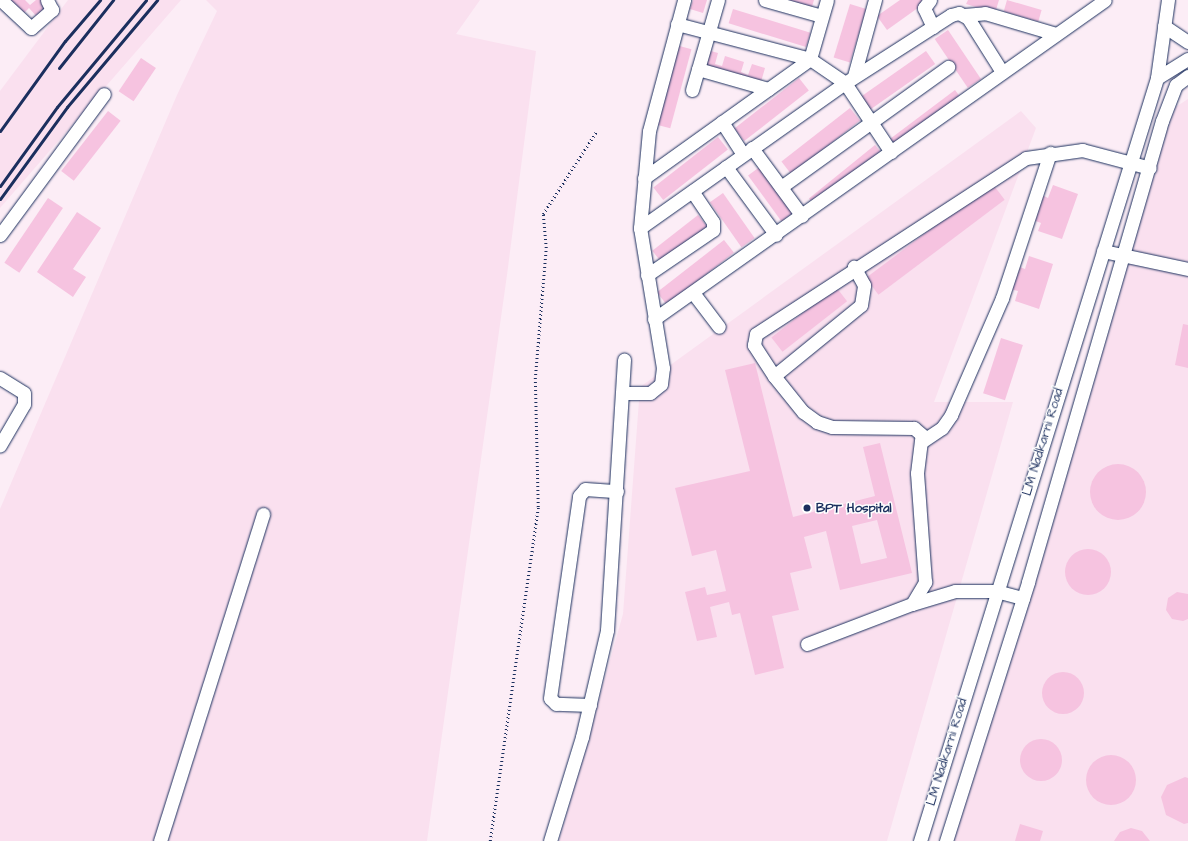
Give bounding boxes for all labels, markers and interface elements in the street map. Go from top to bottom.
street label: LM Nadkarni Road [1019,386,1067,498]
place label: BPT Hospital [816,500,892,516]
marker: BPT Hospital [801,502,813,514]
street label: LM Nadkarni Road [923,696,971,808]

